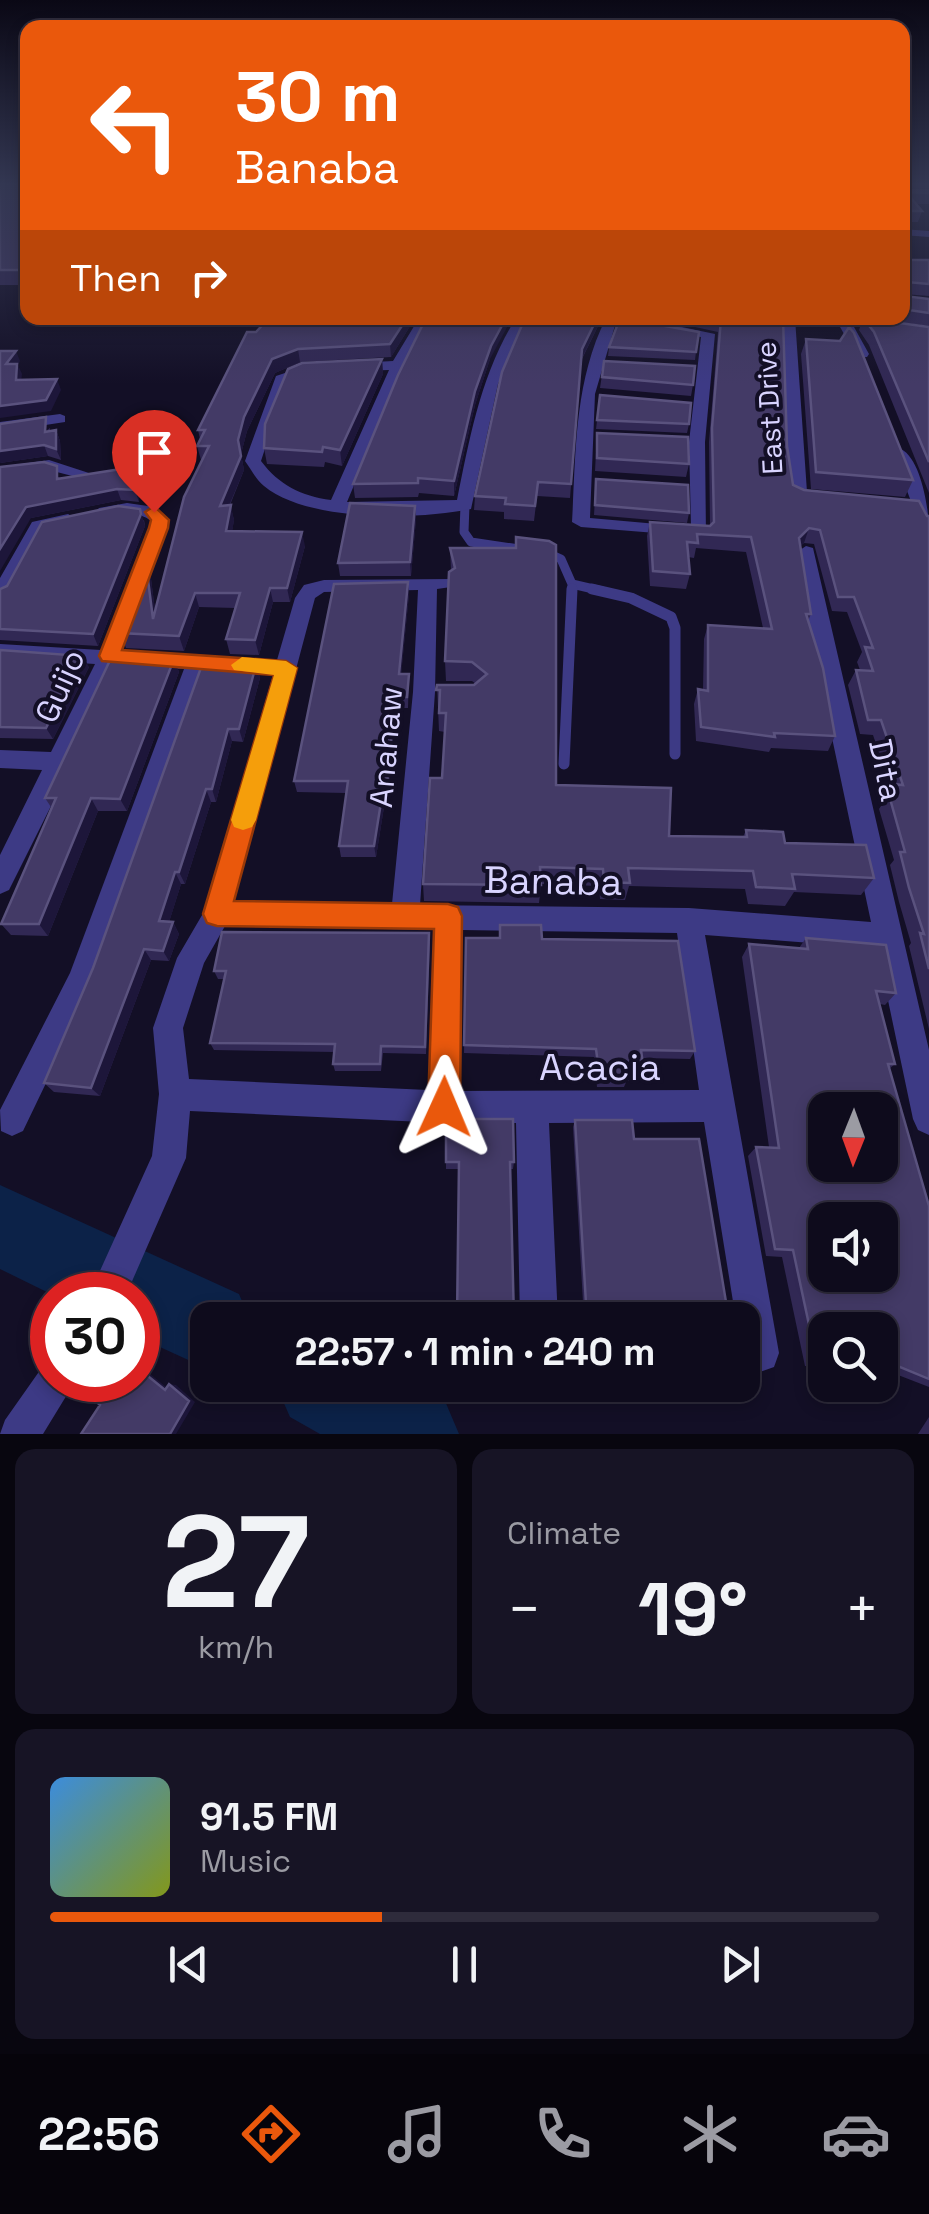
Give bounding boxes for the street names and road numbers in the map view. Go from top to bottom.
street label: East Drive [748,340,790,476]
street label: Guijo [26,643,94,729]
street label: Anahaw [361,685,411,809]
street label: Dita [860,735,912,805]
street label: Banaba [483,856,623,906]
street label: Acacia [539,1043,661,1091]

